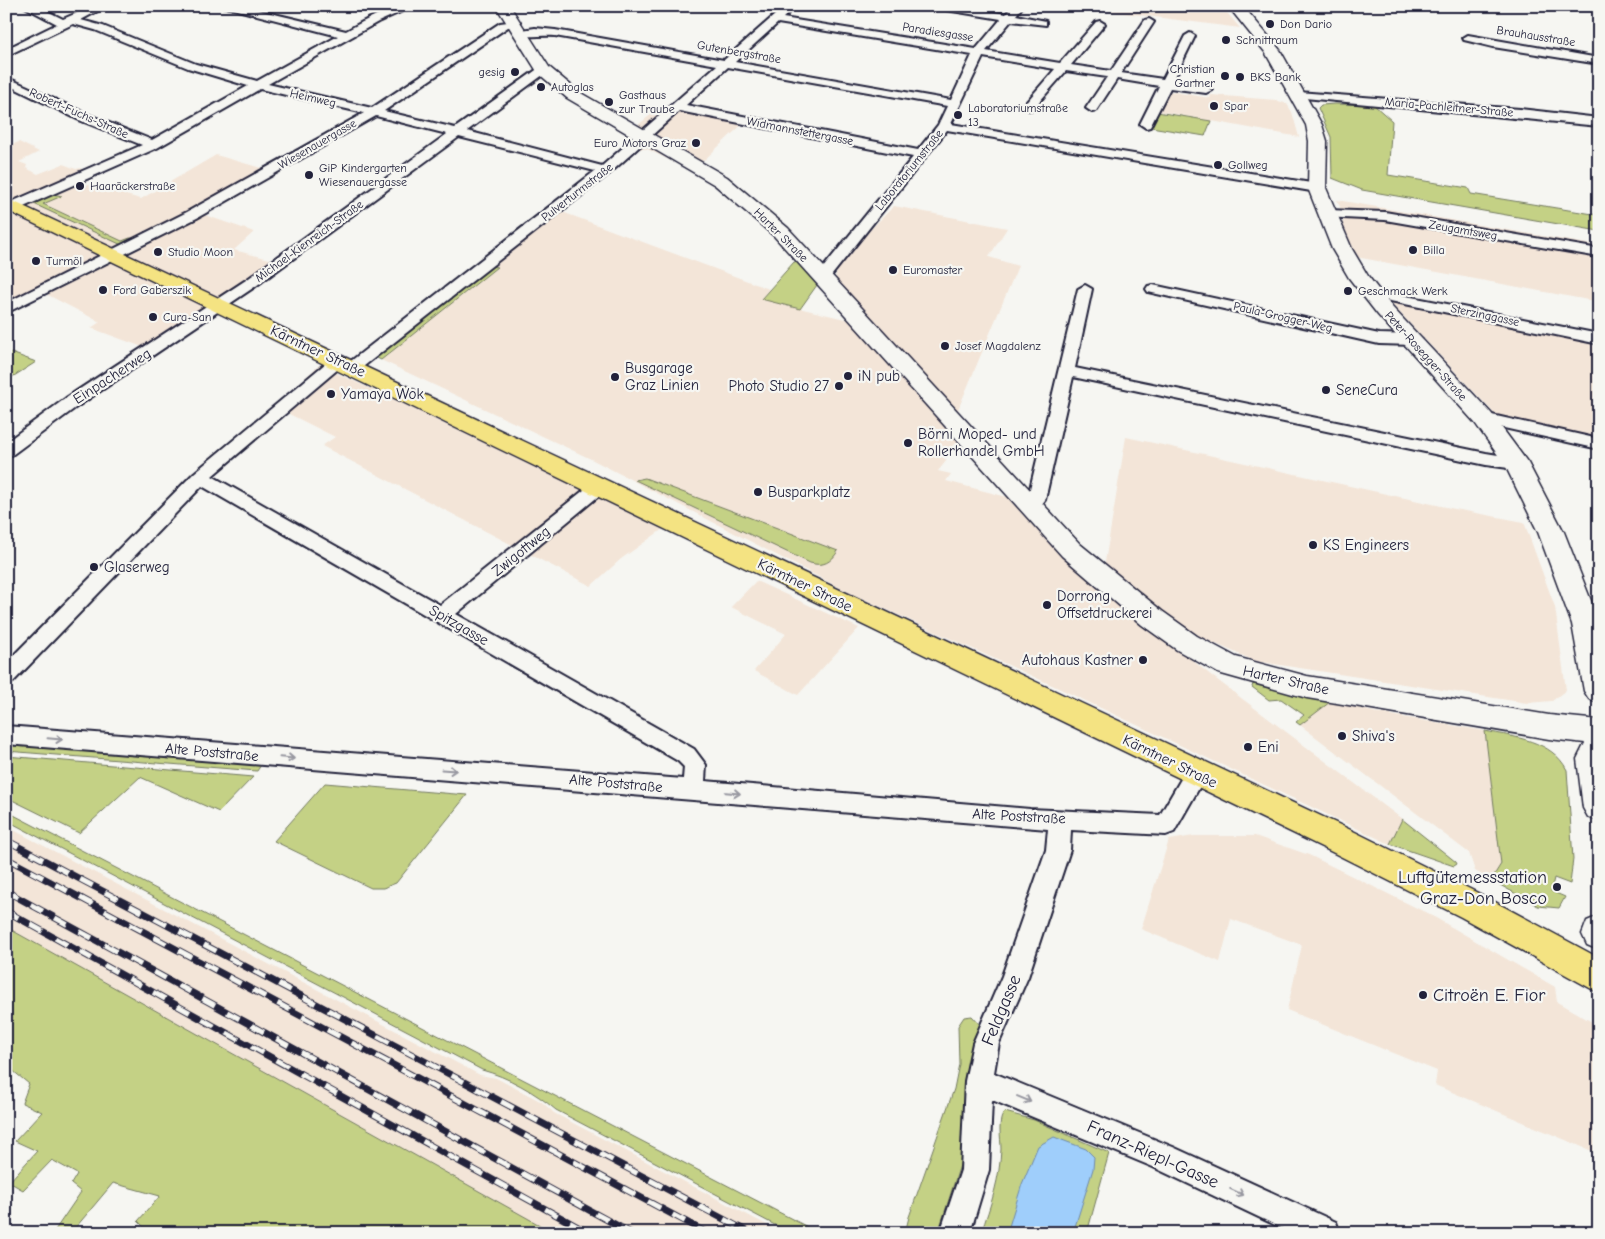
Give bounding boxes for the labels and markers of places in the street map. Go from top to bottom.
place label: Don Dario [1280,17,1332,31]
marker: Don Dario [1264,18,1276,30]
place label: Schnittraum [1236,33,1298,47]
marker: Schnittraum [1220,34,1232,46]
place label: Christian Gartner [1170,62,1215,90]
place label: gesig [479,65,505,79]
marker: gesig [509,66,521,78]
marker: Christian Gartner [1219,70,1231,82]
place label: BKS Bank [1250,70,1301,84]
marker: BKS Bank [1234,71,1246,83]
place label: Autoglas [551,80,594,94]
marker: Autoglas [535,81,547,93]
place label: Gasthaus zur Traube [619,88,675,116]
marker: Gasthaus zur Traube [603,96,615,108]
place label: Spar [1224,99,1248,113]
marker: Spar [1208,100,1220,112]
place label: Laboratoriumstraße 13 [968,101,1068,129]
marker: Laboratoriumstraße 13 [952,109,964,121]
place label: Euro Motors Graz [594,136,687,150]
marker: Euro Motors Graz [690,137,702,149]
place label: Gollweg [1228,158,1268,172]
marker: Gollweg [1212,159,1224,171]
place label: GiP Kindergarten Wiesenauergasse [319,161,407,189]
marker: GiP Kindergarten Wiesenauergasse [303,169,315,181]
place label: Haaräckerstraße [90,179,175,193]
marker: Haaräckerstraße [74,180,86,192]
place label: Billa [1423,243,1445,257]
marker: Billa [1407,244,1419,256]
place label: Studio Moon [168,245,233,259]
marker: Studio Moon [152,246,164,258]
place label: Turmöl [46,254,82,268]
marker: Turmöl [30,255,42,267]
place label: Euromaster [903,263,962,277]
marker: Euromaster [887,264,899,276]
place label: Ford Gaberszik [113,283,191,297]
marker: Ford Gaberszik [97,284,109,296]
place label: Geschmack Werk [1358,284,1448,298]
marker: Geschmack Werk [1342,285,1354,297]
place label: Cura-San [163,310,212,324]
marker: Cura-San [147,311,159,323]
place label: Josef Magdalenz [955,339,1042,353]
marker: Josef Magdalenz [939,340,951,352]
place label: Busgarage Graz Linien [625,359,699,394]
place label: iN pub [858,367,900,385]
marker: iN pub [842,370,854,382]
marker: Busgarage Graz Linien [609,371,621,383]
place label: Photo Studio 27 [729,377,829,395]
marker: Photo Studio 27 [833,380,845,392]
place label: SeneCura [1336,381,1398,399]
marker: SeneCura [1320,384,1332,396]
place label: Yamaya Wok [341,385,424,403]
marker: Yamaya Wok [325,388,337,400]
place label: Börni Moped- und Rollerhandel GmbH [918,425,1045,460]
marker: Börni Moped- und Rollerhandel GmbH [902,437,914,449]
place label: Busparkplatz [768,483,850,501]
marker: Busparkplatz [752,486,764,498]
place label: KS Engineers [1323,536,1409,554]
marker: KS Engineers [1307,539,1319,551]
place label: Glaserweg [104,558,170,576]
marker: Glaserweg [88,561,100,573]
place label: Dorrong Offsetdruckerei [1057,587,1152,622]
marker: Dorrong Offsetdruckerei [1041,599,1053,611]
place label: Autohaus Kastner [1022,651,1133,669]
marker: Autohaus Kastner [1137,654,1149,666]
place label: Shiva's [1352,727,1395,745]
marker: Shiva's [1336,730,1348,742]
place label: Eni [1258,738,1279,756]
marker: Eni [1242,741,1254,753]
place label: Luftgütemessstation Graz-Don Bosco [1398,867,1547,909]
marker: Luftgütemessstation Graz-Don Bosco [1551,881,1563,893]
place label: Citroën E. Fior [1433,985,1546,1006]
marker: Citroën E. Fior [1417,989,1429,1001]

